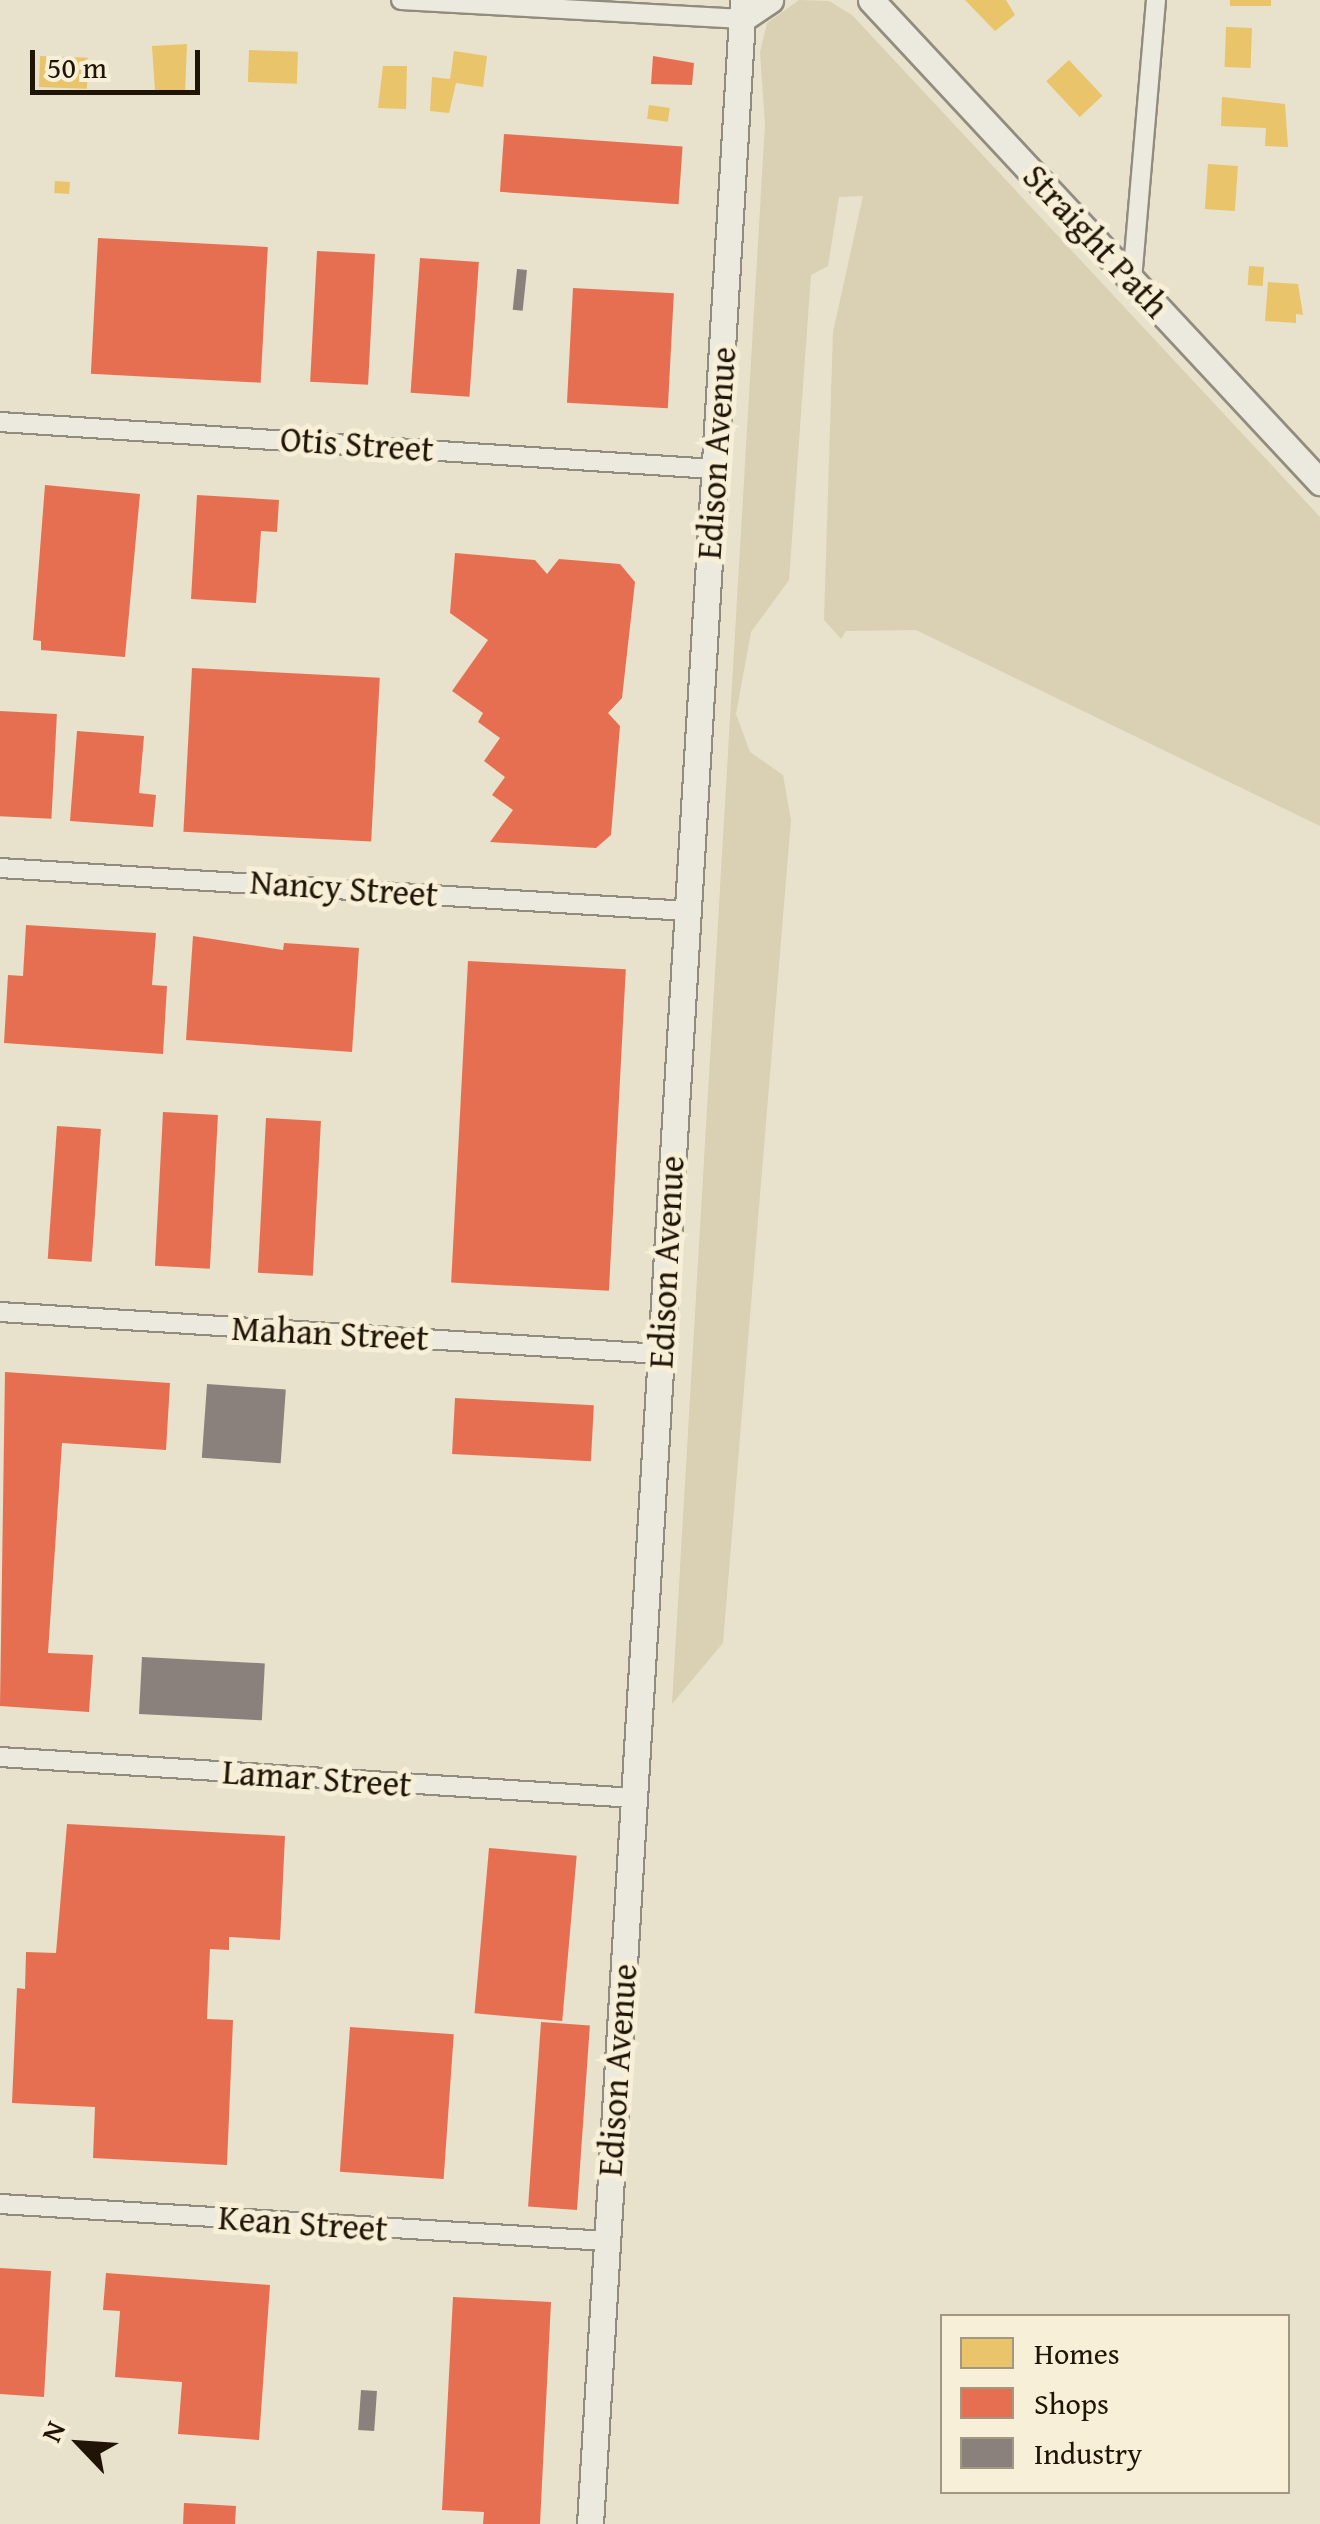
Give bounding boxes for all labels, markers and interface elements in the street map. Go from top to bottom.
scale bar [35,30,205,92]
text: 50 m [47,45,107,89]
street label: Straight Path [1014,156,1178,326]
street label: Edison Avenue [688,345,744,561]
street label: Otis Street [279,418,435,470]
street label: Nancy Street [249,860,439,916]
street label: Edison Avenue [639,1155,693,1369]
street label: Mahan Street [230,1307,430,1359]
street label: Lamar Street [221,1750,413,1806]
street label: Edison Avenue [589,1962,645,2178]
street label: Kean Street [217,2196,389,2250]
legend [940,2314,1290,2494]
text: Homes [1034,2331,1120,2375]
text: Shops [1034,2381,1109,2425]
north arrow [30,2394,130,2494]
text: N [30,2414,75,2448]
text: Industry [1034,2431,1142,2475]

